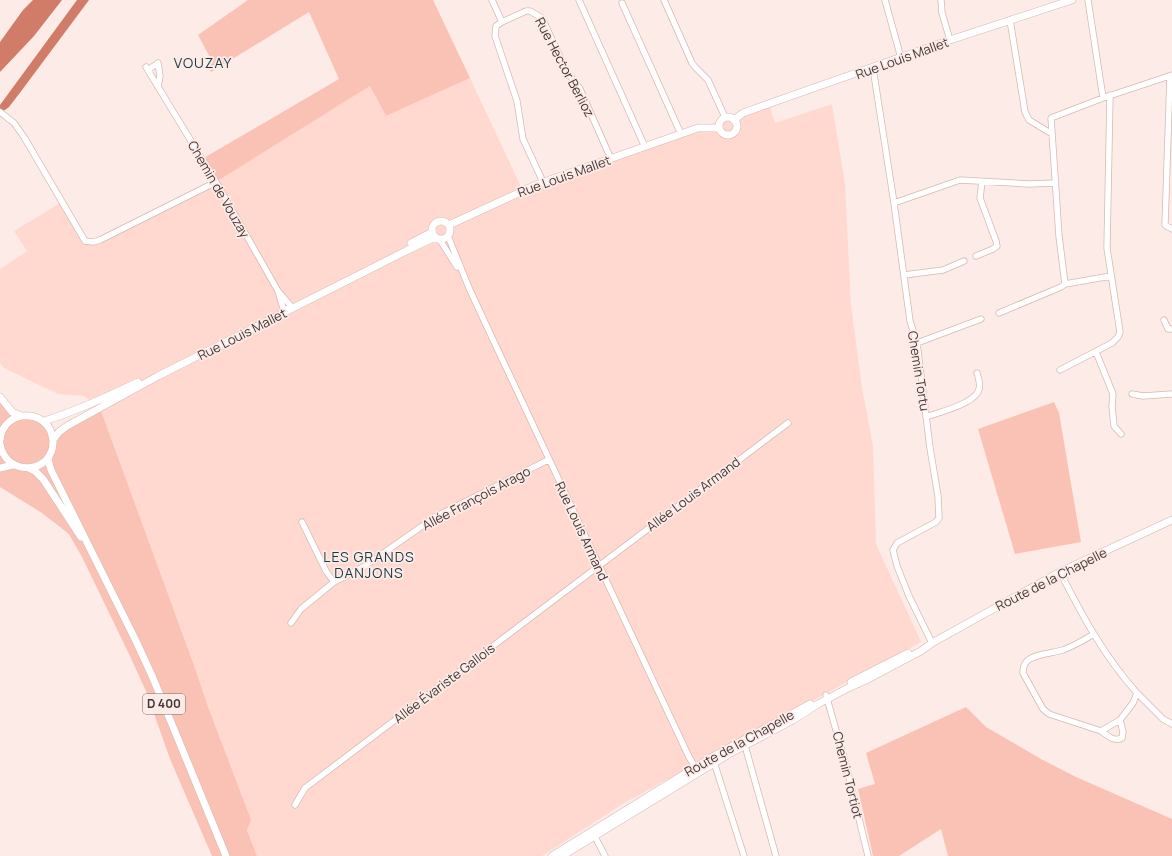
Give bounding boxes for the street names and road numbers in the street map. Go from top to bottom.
street label: Rue Hector Berlioz [531,14,599,120]
street label: Rue Louis Mallet [853,33,951,83]
street label: Chemin de Vouzay [184,137,254,241]
street label: Rue Louis Mallet [515,151,613,201]
street label: Rue Louis Mallet [194,304,290,364]
street label: Chemin Tortu [904,330,934,412]
street label: Allée Louis Armand [642,453,744,535]
street label: Allée François Arago [419,462,534,534]
street label: Rue Louis Armand [551,479,613,583]
street label: Route de la Chapelle [992,543,1110,615]
street label: Allée Évariste Gallois [390,639,499,727]
road number: D 400 [143,694,185,714]
street label: Route de la Chapelle [681,705,797,781]
street label: Chemin Tortiot [828,730,868,820]

